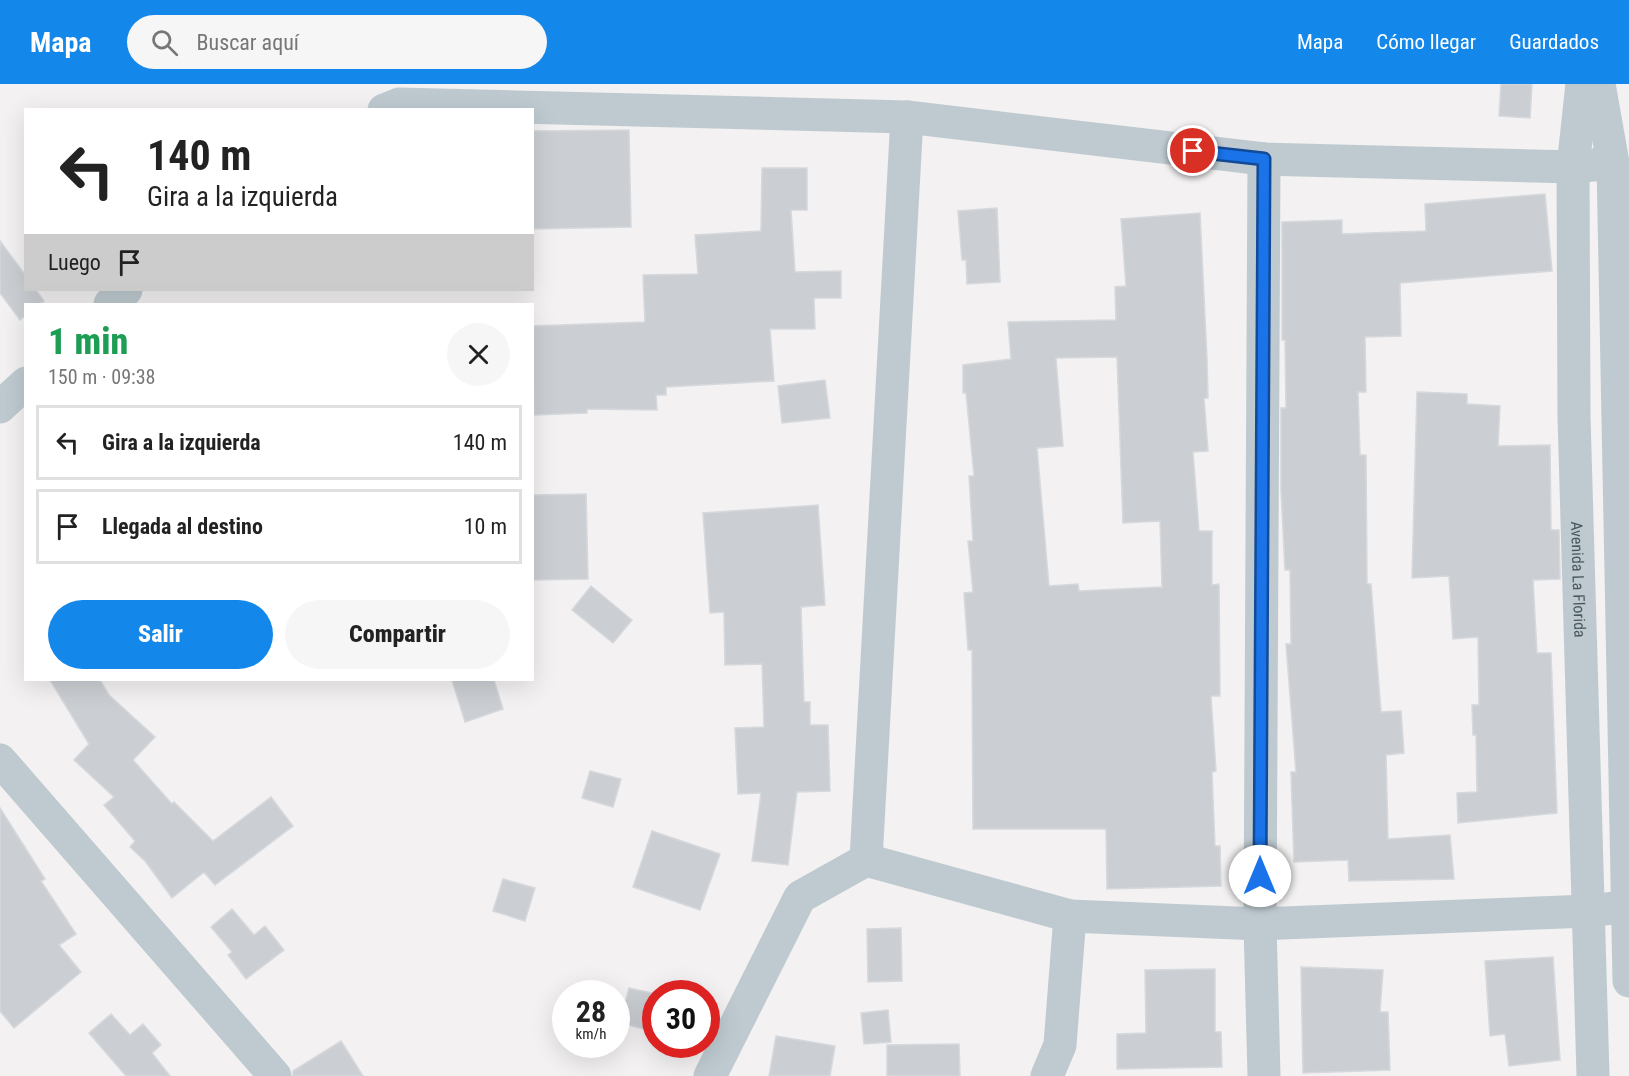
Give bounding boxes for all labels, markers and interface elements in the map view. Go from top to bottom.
search box [127,15,547,69]
text: Mapa [30,26,91,59]
icon: search [148,26,181,59]
text: Buscar aquí [196,30,299,55]
text: Mapa [1297,30,1343,54]
text: Cómo llegar [1376,30,1476,54]
text: Guardados [1509,30,1599,54]
pin [1167,125,1218,176]
text: 140 m [147,131,252,180]
icon: left [48,132,126,210]
icon: arrive [1176,134,1209,167]
text: Gira a la izquierda [147,181,338,213]
icon: arrive [113,246,146,279]
text: Luego [48,250,101,275]
text: 1 min [48,321,128,363]
button: close [447,323,510,386]
text: 150 m · 09:38 [48,365,155,389]
icon: left [51,426,84,459]
text: Gira a la izquierda [102,430,261,455]
text: 140 m [453,430,507,455]
icon: arrive [51,510,84,543]
text: Llegada al destino [102,514,263,539]
text: 10 m [464,514,507,539]
street label: Avenida La Florida [1568,521,1590,638]
button: Salir [48,600,273,669]
button: Compartir [285,600,510,669]
position arrow [1228,844,1292,908]
speed limit sign: 30 [642,980,720,1058]
text: 28 [576,994,606,1029]
text: km/h [576,1025,606,1043]

